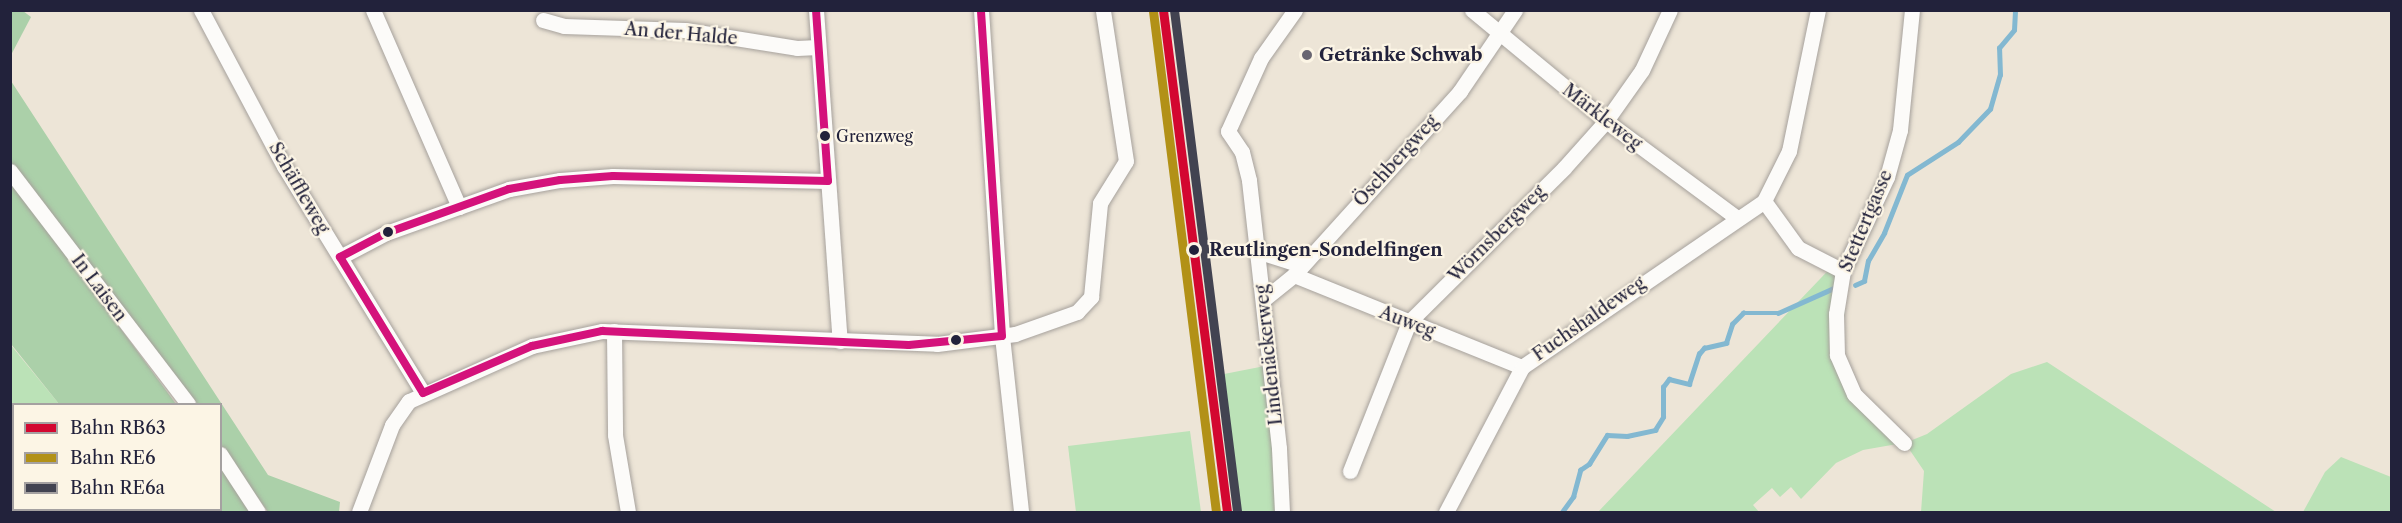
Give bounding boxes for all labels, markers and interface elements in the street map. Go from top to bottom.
street label: An der Halde [623,18,739,50]
place label: Getränke Schwab [1319,44,1482,66]
marker: Getränke Schwab [1300,48,1314,62]
street label: Märkleweg [1558,79,1646,155]
street label: Öschbergweg [1349,111,1443,211]
place label: Grenzweg [836,126,913,146]
marker: Grenzweg [819,130,831,142]
street label: Schäffleweg [264,138,334,238]
street label: Stettertgasse [1835,167,1897,275]
street label: Wörnsbergweg [1444,181,1550,287]
unlabelled marker [382,226,394,238]
place label: Reutlingen-Sondelfingen [1209,239,1442,261]
marker: Reutlingen-Sondelfingen [1184,240,1204,260]
street label: In Laisen [67,250,131,326]
street label: Fuchshaldeweg [1529,272,1649,366]
street label: Lindenäckerweg [1251,284,1287,426]
street label: Auweg [1376,302,1438,342]
unlabelled marker [950,334,962,346]
legend [12,403,222,511]
text: Bahn RB63 [70,417,166,439]
text: Bahn RE6 [70,447,156,469]
text: Bahn RE6a [70,477,165,499]

